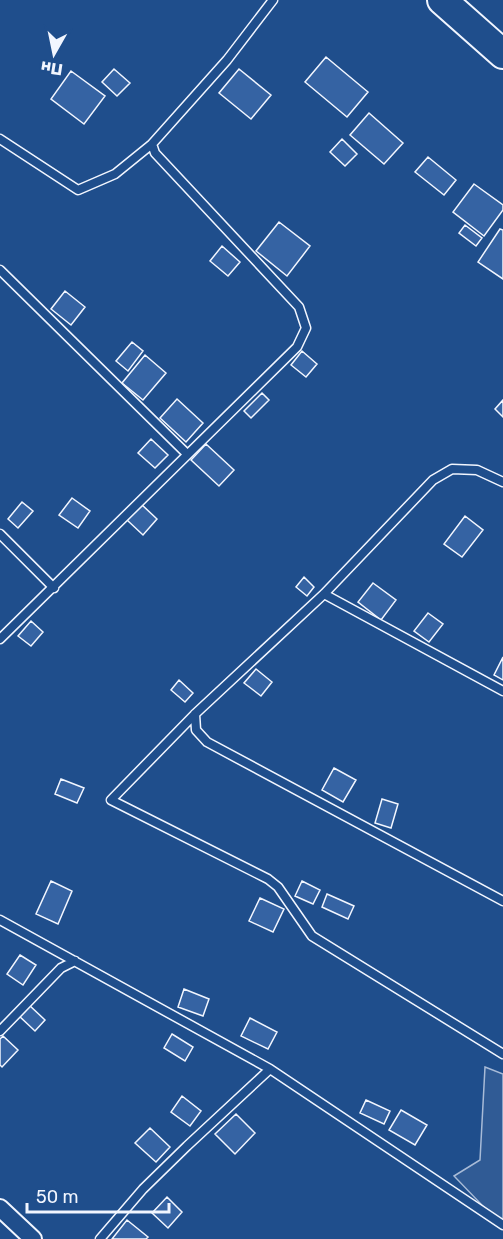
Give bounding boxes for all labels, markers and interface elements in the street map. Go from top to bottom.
north arrow [24,24,84,84]
text: Пн [39,57,64,79]
scale bar [27,1176,170,1214]
text: 50 m [36,1186,79,1208]

